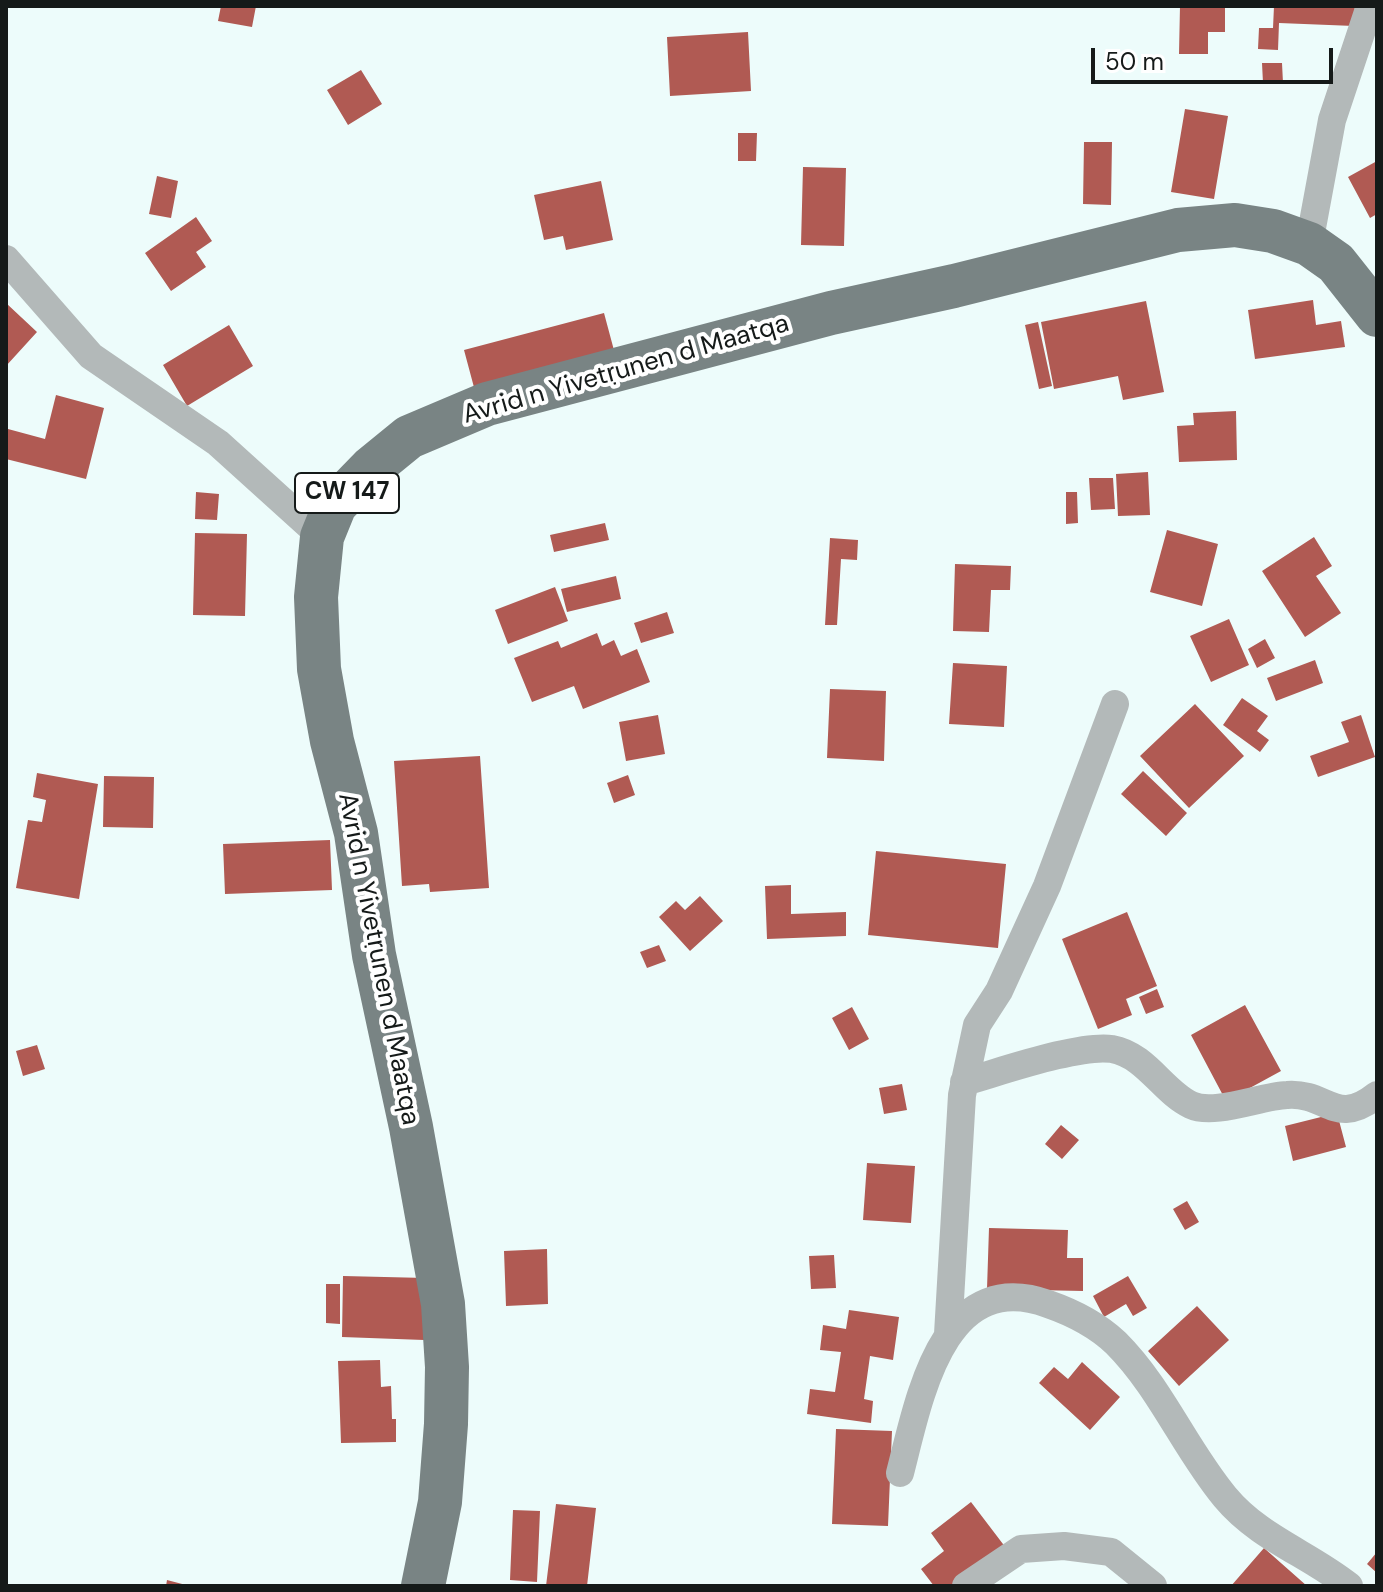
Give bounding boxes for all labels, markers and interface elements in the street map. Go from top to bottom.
scale bar [1095,32,1337,82]
text: 50 m [1105,46,1164,77]
street label: Avrid n Yivetṛunen d Maatqa [459,308,793,432]
road number: CW 147 [295,473,399,513]
street label: Avrid n Yivetṛunen d Maatqa [330,790,426,1128]

